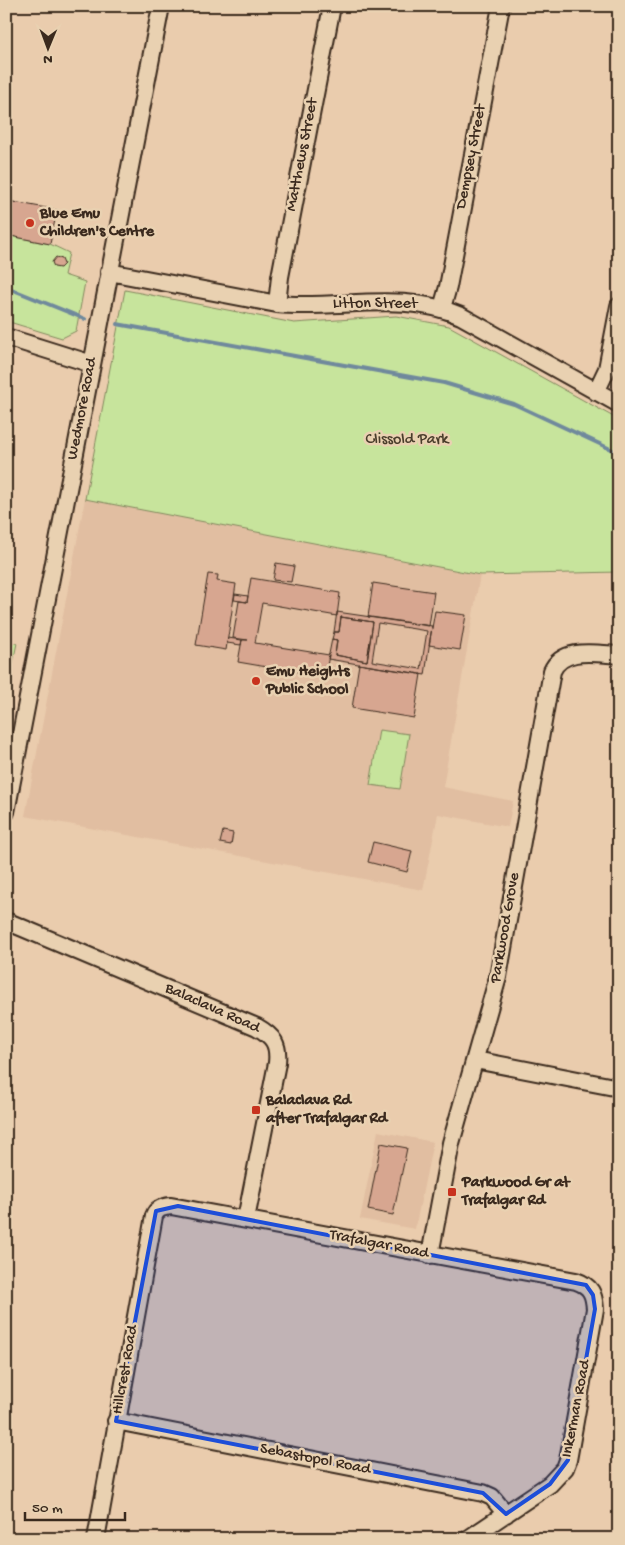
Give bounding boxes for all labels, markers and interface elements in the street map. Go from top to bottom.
north arrow [22,22,72,72]
text: N [43,50,53,67]
street label: Matthews Street [283,95,324,213]
street label: Dempsey Street [452,102,492,212]
place label: Blue Emu Children's Centre [39,205,155,242]
marker: Blue Emu Children's Centre [24,217,36,229]
street label: Litton Street [333,295,419,314]
street label: Wedmore Road [64,355,103,462]
park label: Clissold Park [366,431,450,450]
place label: Emu Heights Public School [265,663,351,700]
marker: Emu Heights Public School [250,675,262,687]
street label: Parkwood Grove [487,870,525,986]
street label: Balaclava Road [161,979,264,1039]
place label: Balaclava Rd after Trafalgar Rd [265,1092,389,1129]
marker: Balaclava Rd after Trafalgar Rd [250,1104,262,1116]
place label: Parkwood Gr at Trafalgar Rd [460,1174,571,1211]
marker: Parkwood Gr at Trafalgar Rd [446,1186,458,1198]
street label: Trafalgar Road [327,1226,432,1264]
street label: Hillcrest Road [109,1322,143,1416]
street label: Inkerman Road [558,1357,596,1459]
street label: Sebastopol Road [258,1440,373,1480]
scale bar [25,1490,125,1522]
text: 50 m [32,1500,63,1518]

